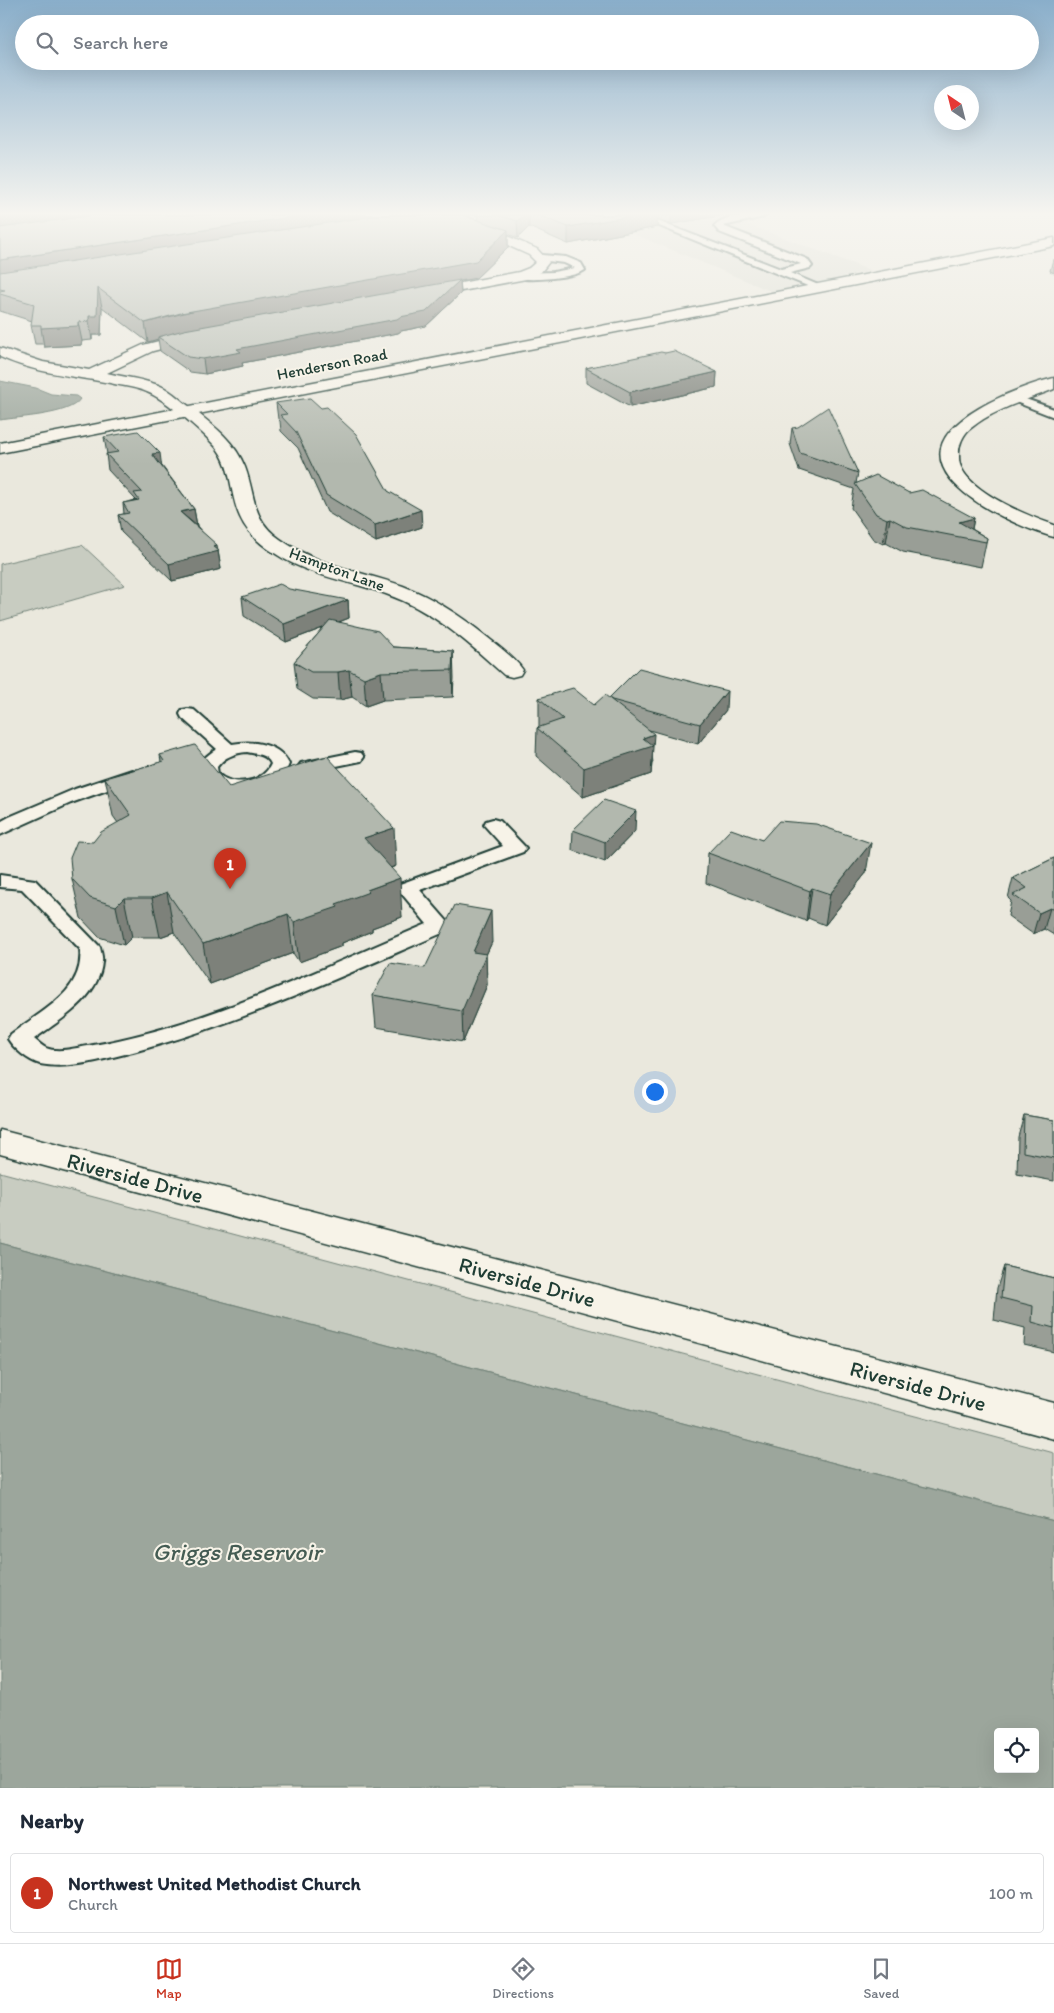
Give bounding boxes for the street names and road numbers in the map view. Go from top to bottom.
street label: Henderson Road [275,344,389,384]
street label: Hampton Lane [287,543,387,595]
street label: Riverside Drive [64,1147,206,1209]
street label: Riverside Drive [456,1251,598,1313]
street label: Riverside Drive [847,1355,989,1417]

